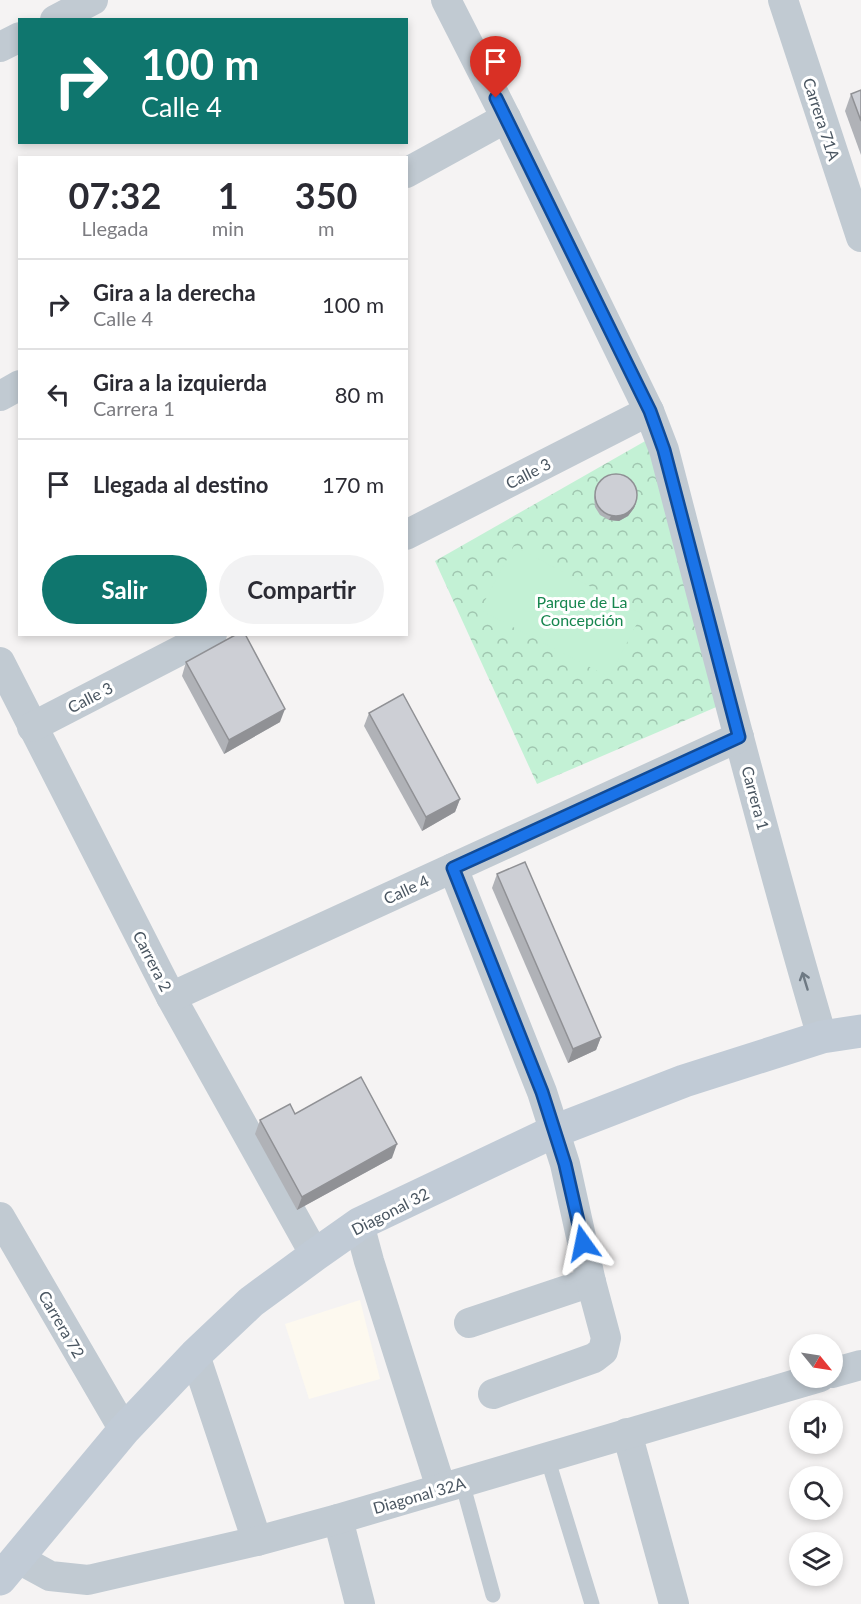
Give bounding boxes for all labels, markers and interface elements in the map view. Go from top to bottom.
pin [470,36,521,98]
text: 100 m [141,39,259,89]
icon: right [42,42,120,120]
icon: arrive [479,45,512,78]
street label: Carrera 71A [800,75,844,163]
text: Calle 4 [141,90,222,123]
text: 07:32 [69,173,161,217]
text: 1 [218,173,239,217]
text: 350 [295,173,357,217]
text: Llegada [81,216,148,240]
text: min [212,216,244,240]
text: m [318,216,334,240]
text: Gira a la derecha [93,279,256,306]
icon: right [42,288,75,321]
text: 100 m [322,291,384,318]
text: Calle 4 [93,306,153,330]
text: Gira a la izquierda [93,369,267,396]
icon: left [42,378,75,411]
text: 80 m [335,381,384,408]
text: Carrera 1 [93,396,175,420]
street label: Calle 3 [502,454,554,492]
icon: arrive [42,468,75,501]
text: Llegada al destino [93,471,269,498]
text: 170 m [322,471,384,498]
button: Salir [42,555,207,624]
button: Compartir [219,555,384,624]
park label: Parque de La Concepción [537,592,627,629]
street label: Calle 3 [64,678,116,716]
street label: Carrera 1 [738,764,774,832]
street label: Calle 4 [380,870,432,908]
street label: Carrera 2 [130,928,176,994]
one-way arrow [799,972,811,991]
street label: Diagonal 32 [348,1183,432,1239]
position arrow [551,1211,615,1275]
street label: Carrera 72 [35,1287,89,1361]
north arrow [789,1334,843,1388]
map controls [789,1334,843,1586]
button: sound [789,1400,843,1454]
button: search [789,1466,843,1520]
street label: Diagonal 32A [371,1473,468,1517]
button: layers [789,1532,843,1586]

